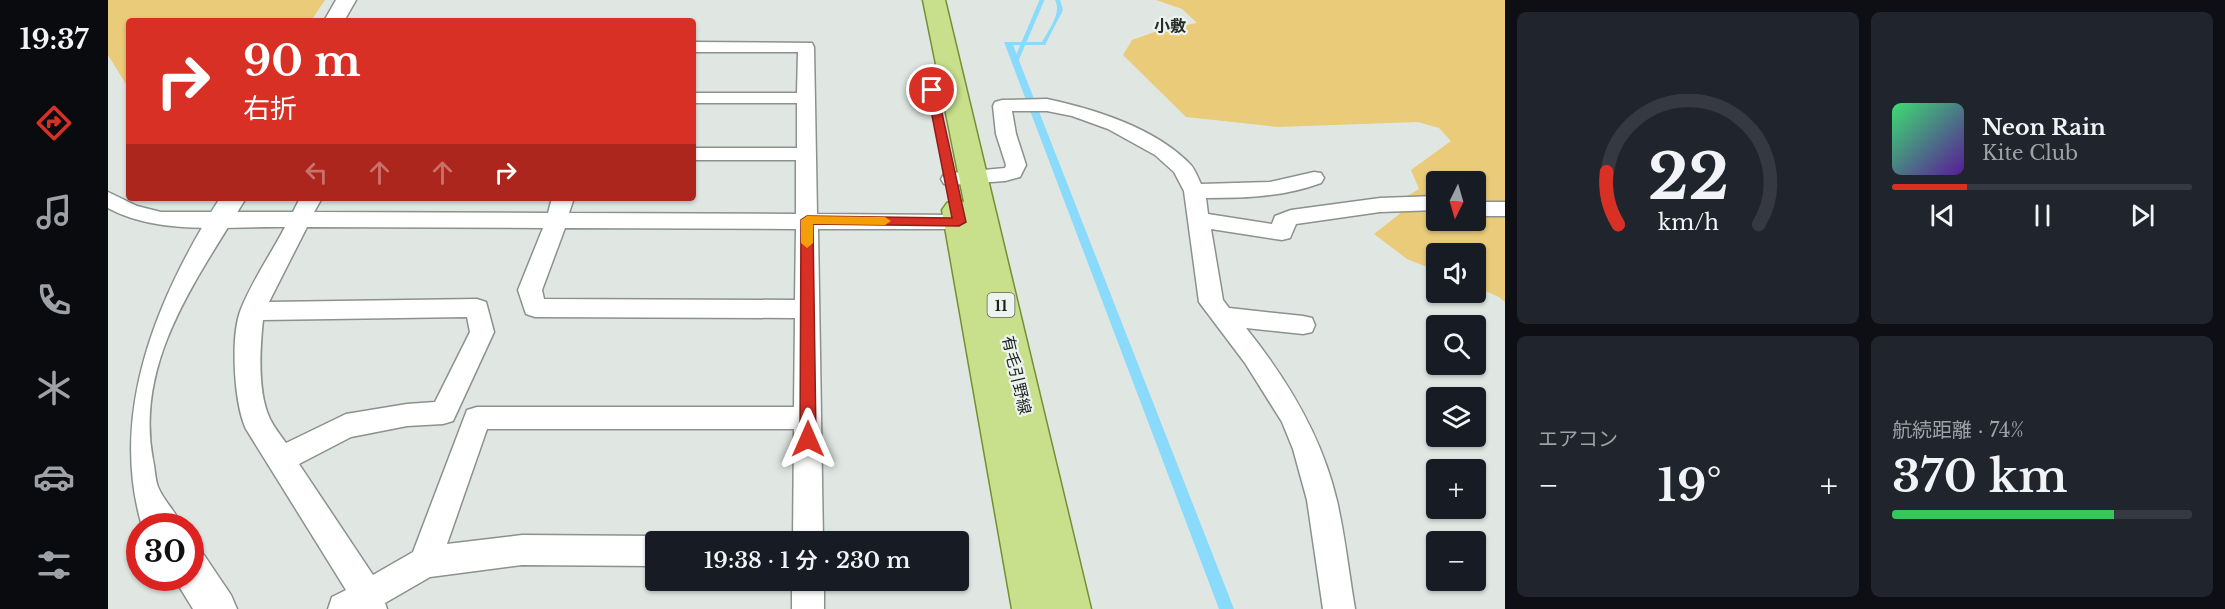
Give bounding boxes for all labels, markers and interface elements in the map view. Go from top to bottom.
district label: 小敷 [1154,16,1186,36]
text: 19:37 [20,23,88,56]
text: 90 m [243,35,361,87]
icon: right [144,42,222,120]
pin [906,64,957,115]
icon: arrive [915,73,948,106]
text: 右折 [243,92,297,125]
icon: directions [33,102,75,144]
text: Neon Rain [1982,114,2106,141]
text: 22 [1647,138,1729,216]
text: Kite Club [1982,141,2078,165]
icon: left [300,156,333,189]
icon: ahead [363,156,396,189]
icon: ahead [426,156,459,189]
icon: right [489,156,522,189]
north arrow [1426,171,1486,231]
map controls [1426,171,1486,591]
icon: music [33,191,75,233]
icon: previous [1926,199,1959,232]
icon: pause [2026,199,2059,232]
icon: next [2126,199,2159,232]
text: km/h [1658,209,1719,236]
button: sound [1426,243,1486,303]
icon: phone [33,279,75,321]
road number: 11 [988,293,1014,317]
button: search [1426,315,1486,375]
street label: 有毛引野線 [998,334,1036,416]
icon: climate [33,367,75,409]
button: layers [1426,387,1486,447]
position arrow [776,407,840,471]
text: 航続距離 · 74% [1892,418,2024,442]
text: エアコン [1538,427,1618,451]
text: 370 km [1892,448,2068,504]
icon: car [33,456,75,498]
text: 19° [1657,457,1722,513]
button: + [1426,459,1486,519]
text: − [1538,465,1559,506]
text: + [1820,465,1838,506]
speed limit sign: 30 [126,513,204,591]
button: − [1426,531,1486,591]
icon: filters [33,544,75,586]
text: 19:38 · 1 分 · 230 m [704,547,910,574]

